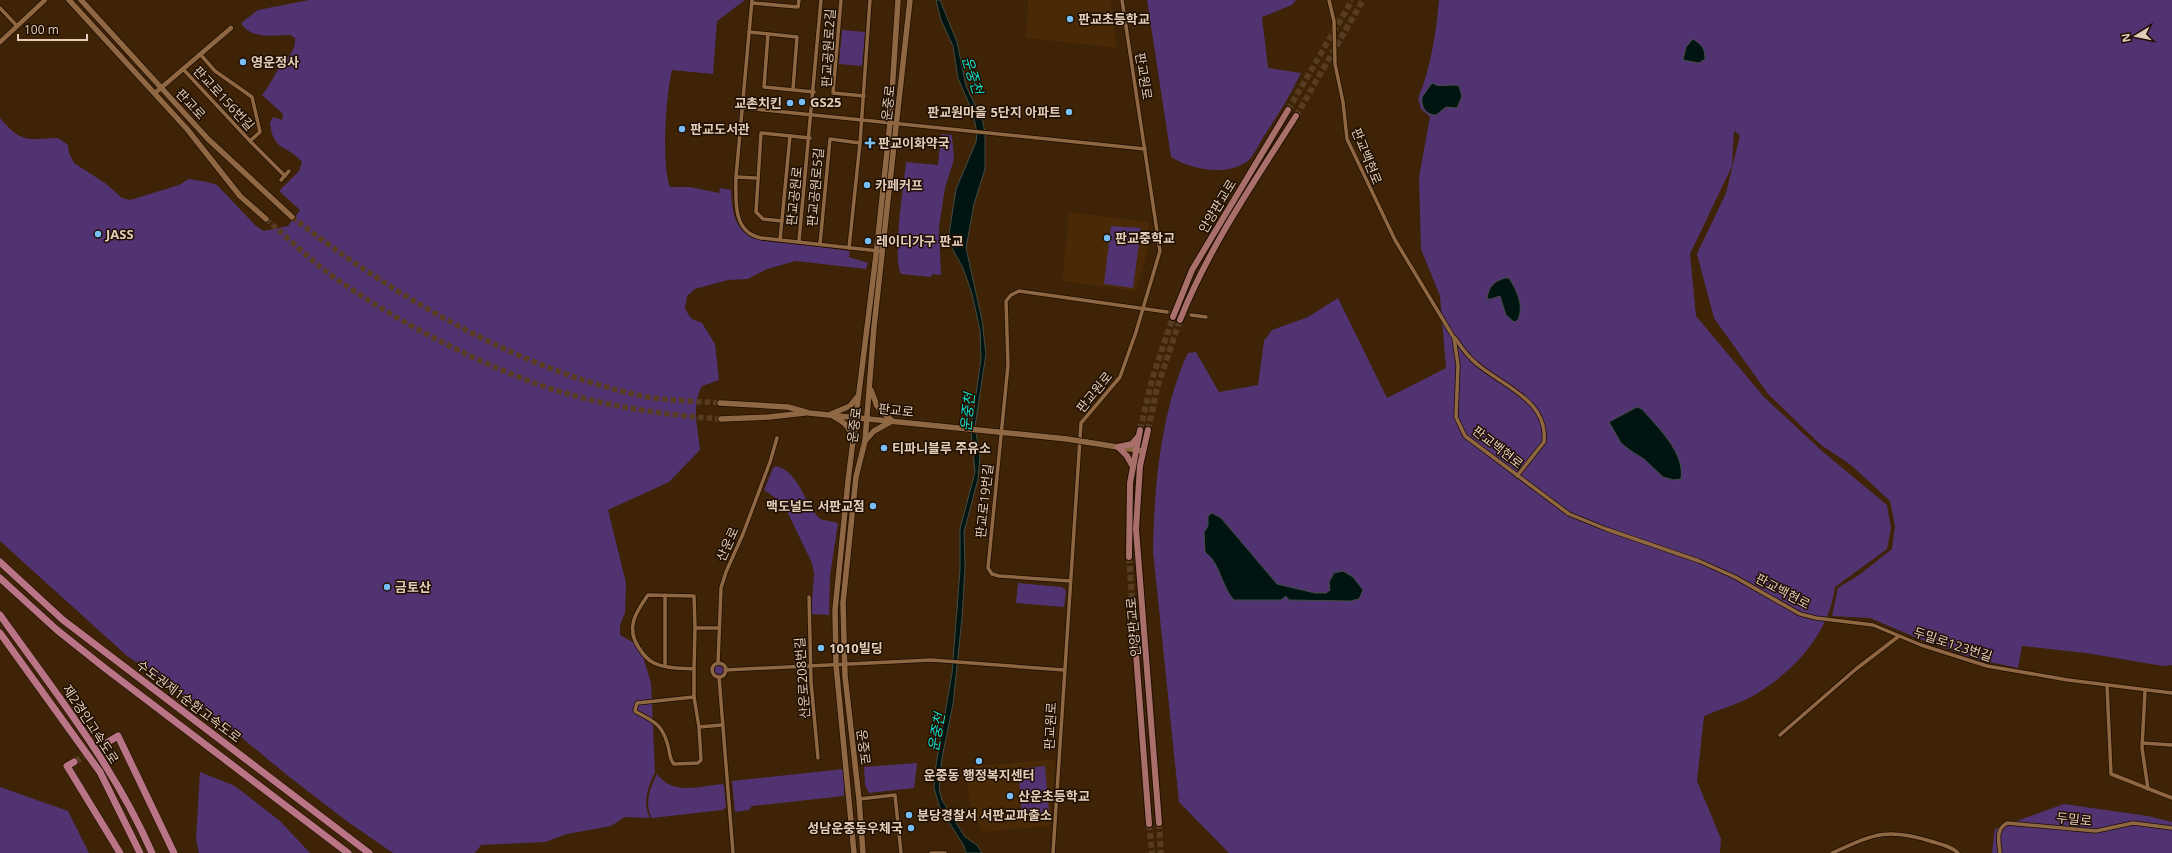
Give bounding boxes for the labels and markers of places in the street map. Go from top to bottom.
place label: 판교초등학교 [1078,10,1150,28]
marker: 판교초등학교 [1065,14,1075,24]
place label: 영운정사 [251,53,299,71]
marker: 영운정사 [238,57,248,67]
place label: GS25 [810,93,841,111]
place label: 교촌치킨 [734,94,782,112]
marker: GS25 [797,97,807,107]
marker: 교촌치킨 [785,98,795,108]
place label: 판교원마을 5단지 아파트 [927,103,1061,121]
marker: 판교원마을 5단지 아파트 [1064,107,1074,117]
place label: 판교도서관 [690,120,750,138]
marker: 판교도서관 [677,124,687,134]
place label: 판교이화약국 [878,134,950,152]
marker: 판교이화약국 [865,138,875,148]
place label: 카페커프 [875,176,923,194]
marker: 카페커프 [862,180,872,190]
place label: JASS [105,225,134,243]
marker: JASS [93,229,103,239]
place label: 판교중학교 [1115,229,1175,247]
place label: 레이디가구 판교 [876,232,963,250]
marker: 판교중학교 [1102,233,1112,243]
marker: 레이디가구 판교 [863,236,873,246]
place label: 티파니블루 주유소 [892,439,991,457]
marker: 티파니블루 주유소 [879,443,889,453]
place label: 맥도널드 서판교점 [766,497,865,515]
marker: 맥도널드 서판교점 [868,501,878,511]
place label: 금토산 [395,578,431,596]
marker: 금토산 [382,582,392,592]
place label: 1010빌딩 [829,639,883,657]
marker: 1010빌딩 [816,643,826,653]
marker: 운중동 행정복지센터 [974,756,984,766]
place label: 운중동 행정복지센터 [923,766,1035,784]
place label: 산운초등학교 [1018,787,1090,805]
marker: 산운초등학교 [1005,791,1015,801]
place label: 분당경찰서 서판교파출소 [917,806,1052,824]
marker: 분당경찰서 서판교파출소 [904,810,914,820]
place label: 성남운중동우체국 [807,819,903,837]
marker: 성남운중동우체국 [906,823,916,833]

